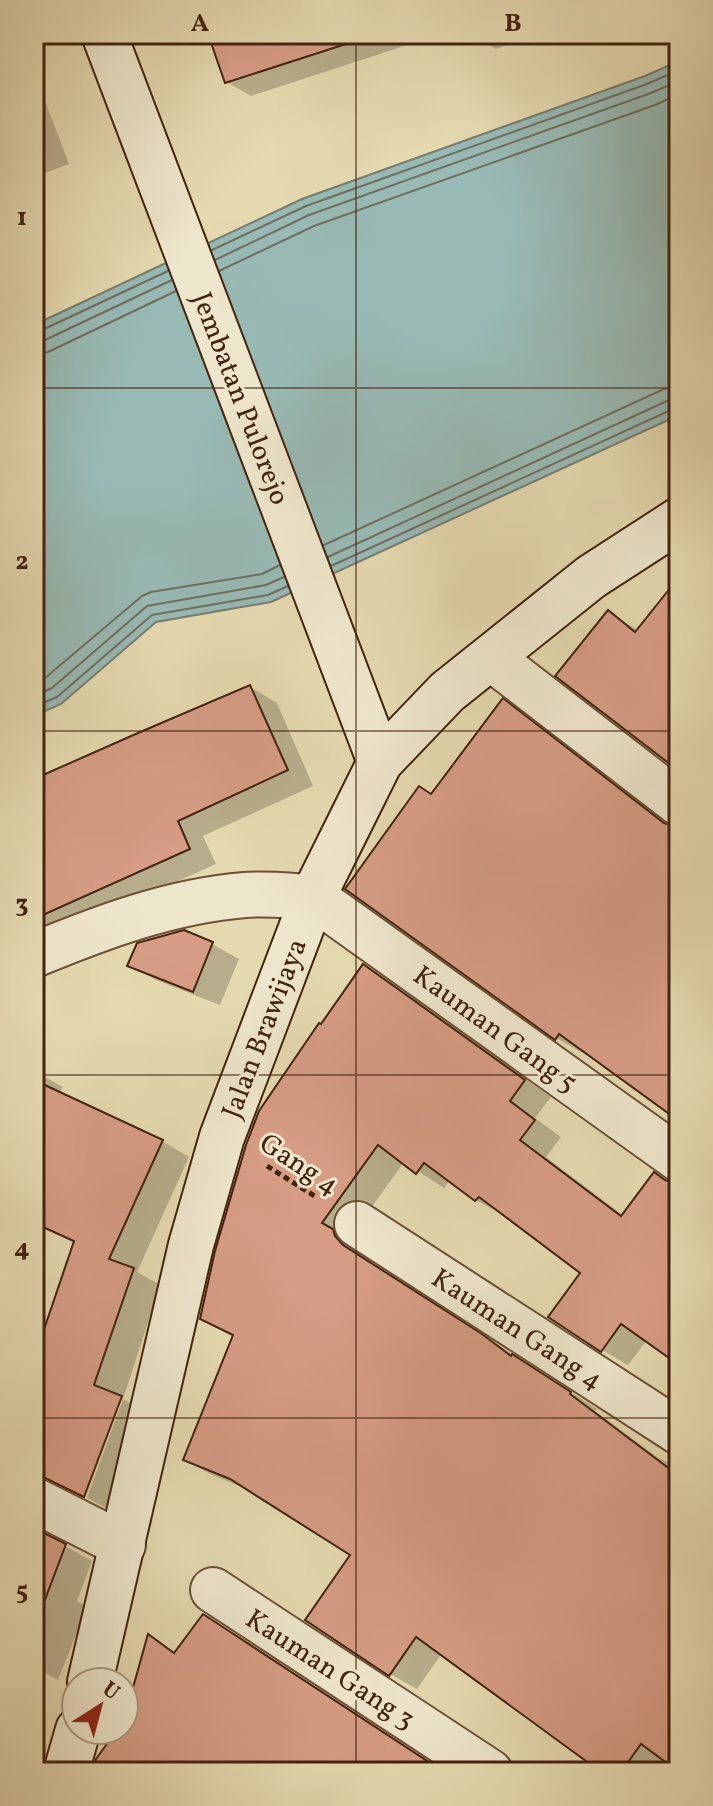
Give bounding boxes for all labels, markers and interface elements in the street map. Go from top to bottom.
text: A [191,6,210,42]
text: B [504,6,522,42]
text: 1 [17,200,27,236]
street label: Jembatan Pulorejo [181,287,298,511]
text: 2 [15,544,29,580]
text: 3 [15,887,29,923]
street label: Jalan Brawijaya [213,933,318,1125]
street label: Kauman Gang 5 [404,957,585,1103]
street label: Gang 4 [251,1125,346,1205]
text: 4 [14,1231,30,1267]
street label: Kauman Gang 4 [423,1260,610,1400]
text: 5 [16,1574,28,1610]
street label: Kauman Gang 3 [237,1601,422,1740]
north arrow [60,1666,140,1746]
text: U [95,1675,126,1709]

